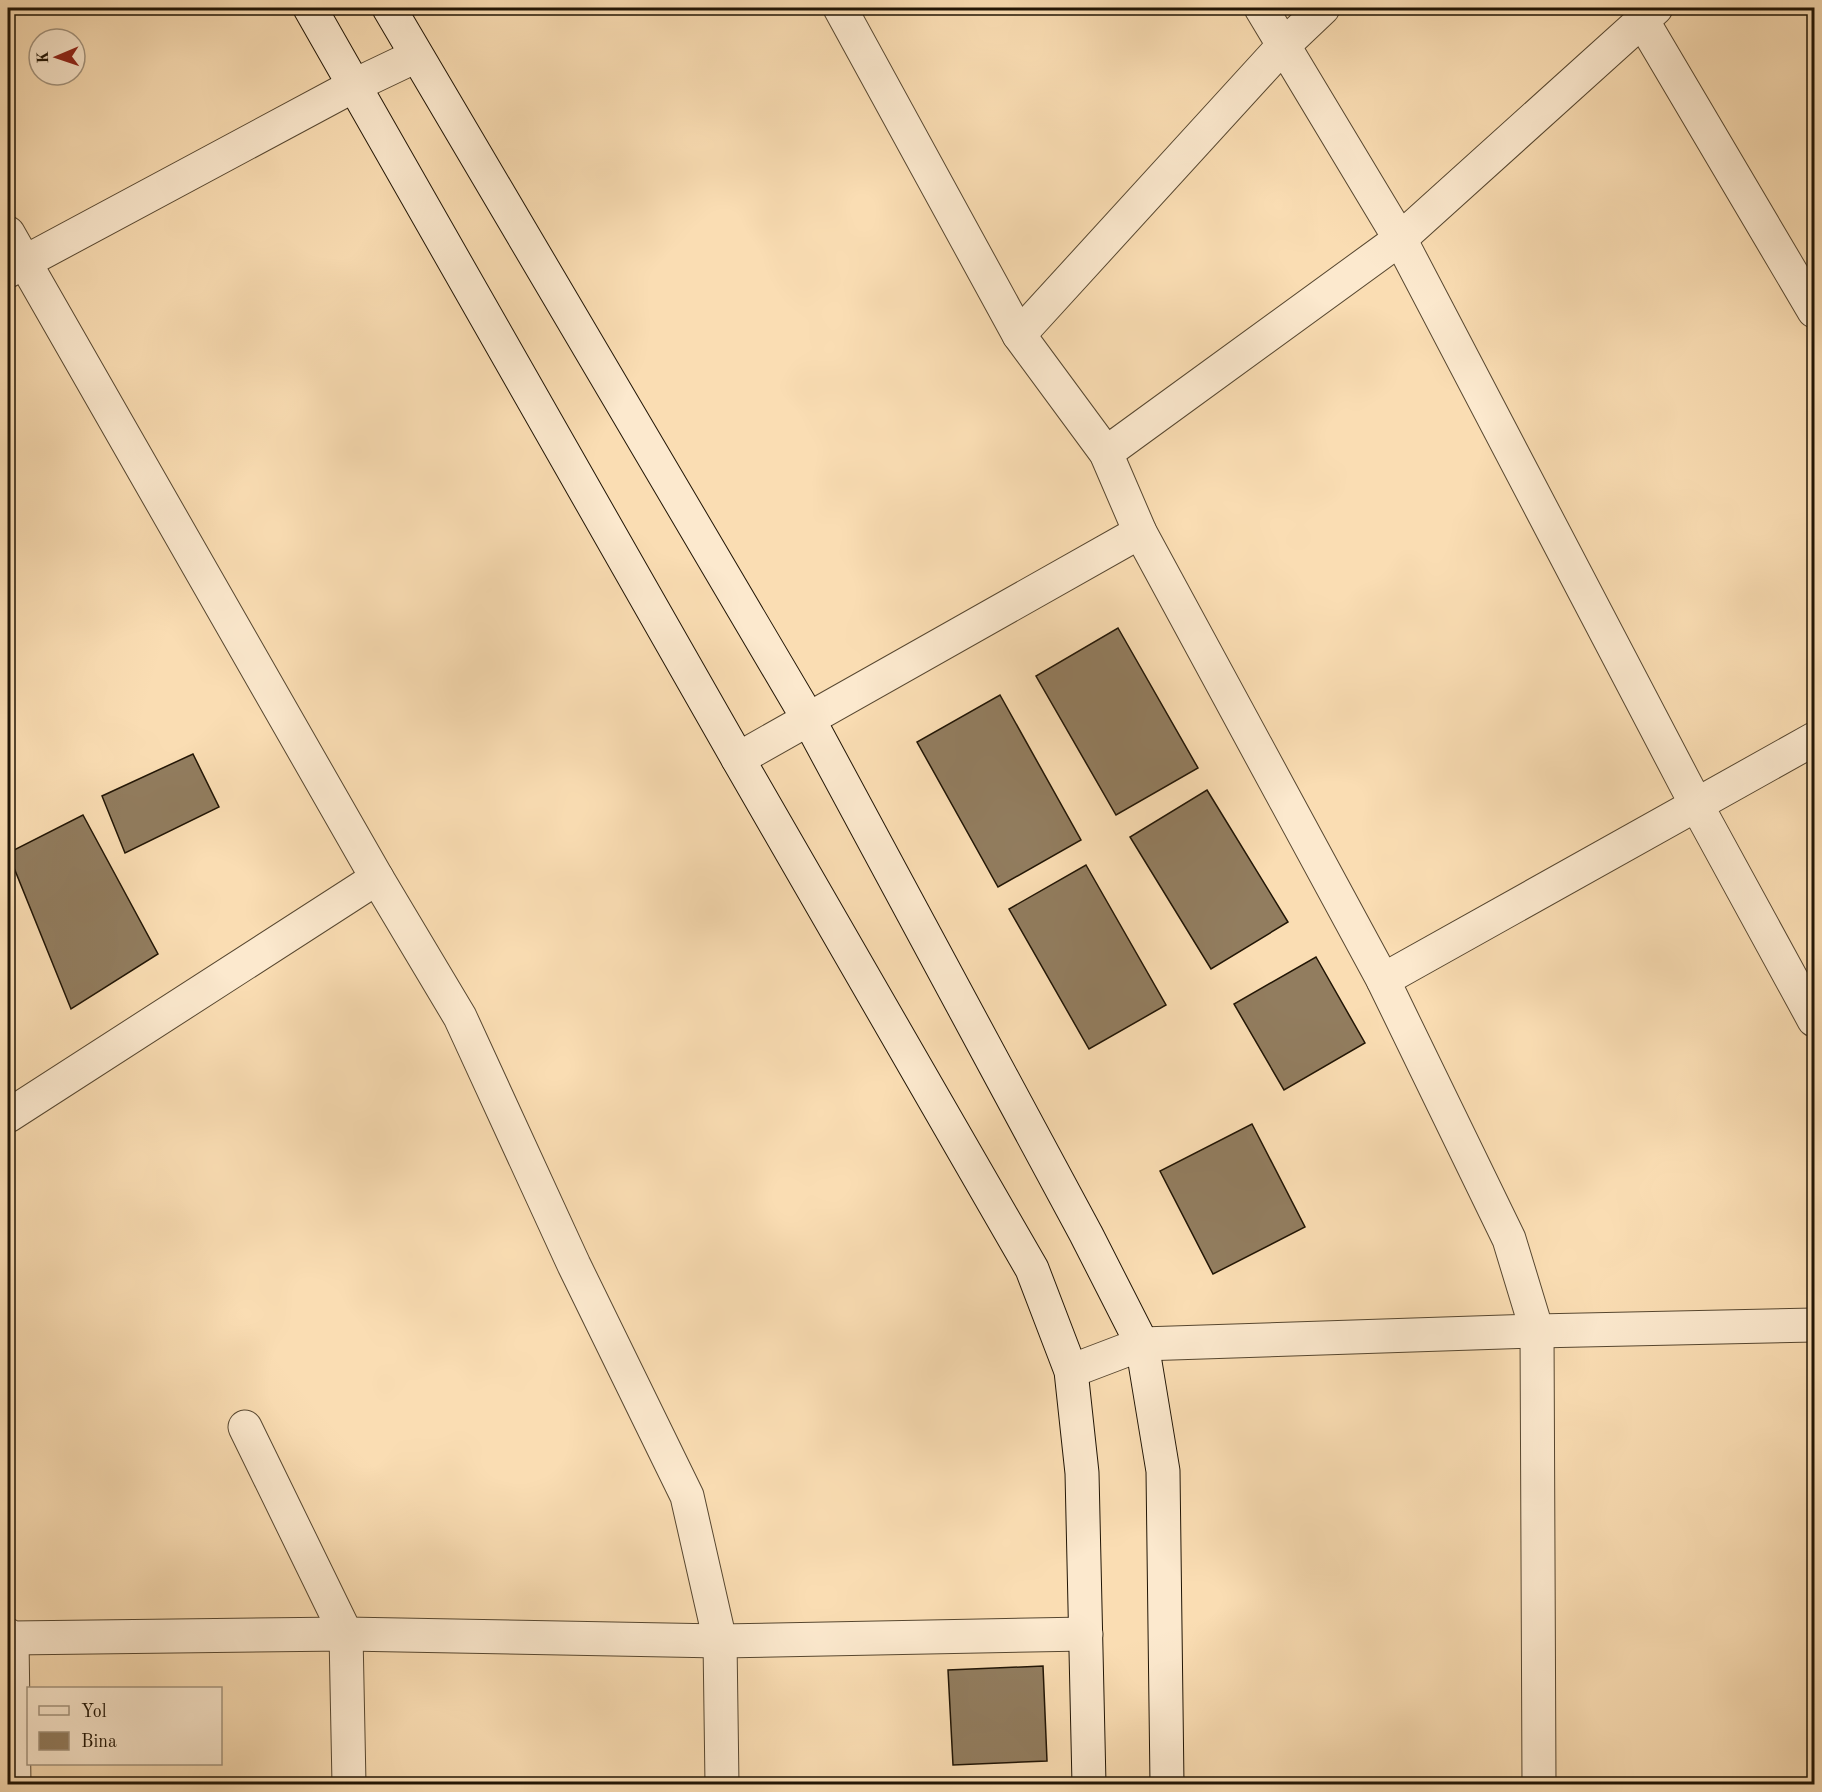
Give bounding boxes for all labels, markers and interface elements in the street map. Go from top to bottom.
north arrow [27,27,87,87]
text: K [36,51,52,64]
legend [27,1687,222,1765]
text: Yol [81,1703,107,1721]
text: Bina [81,1733,117,1751]

